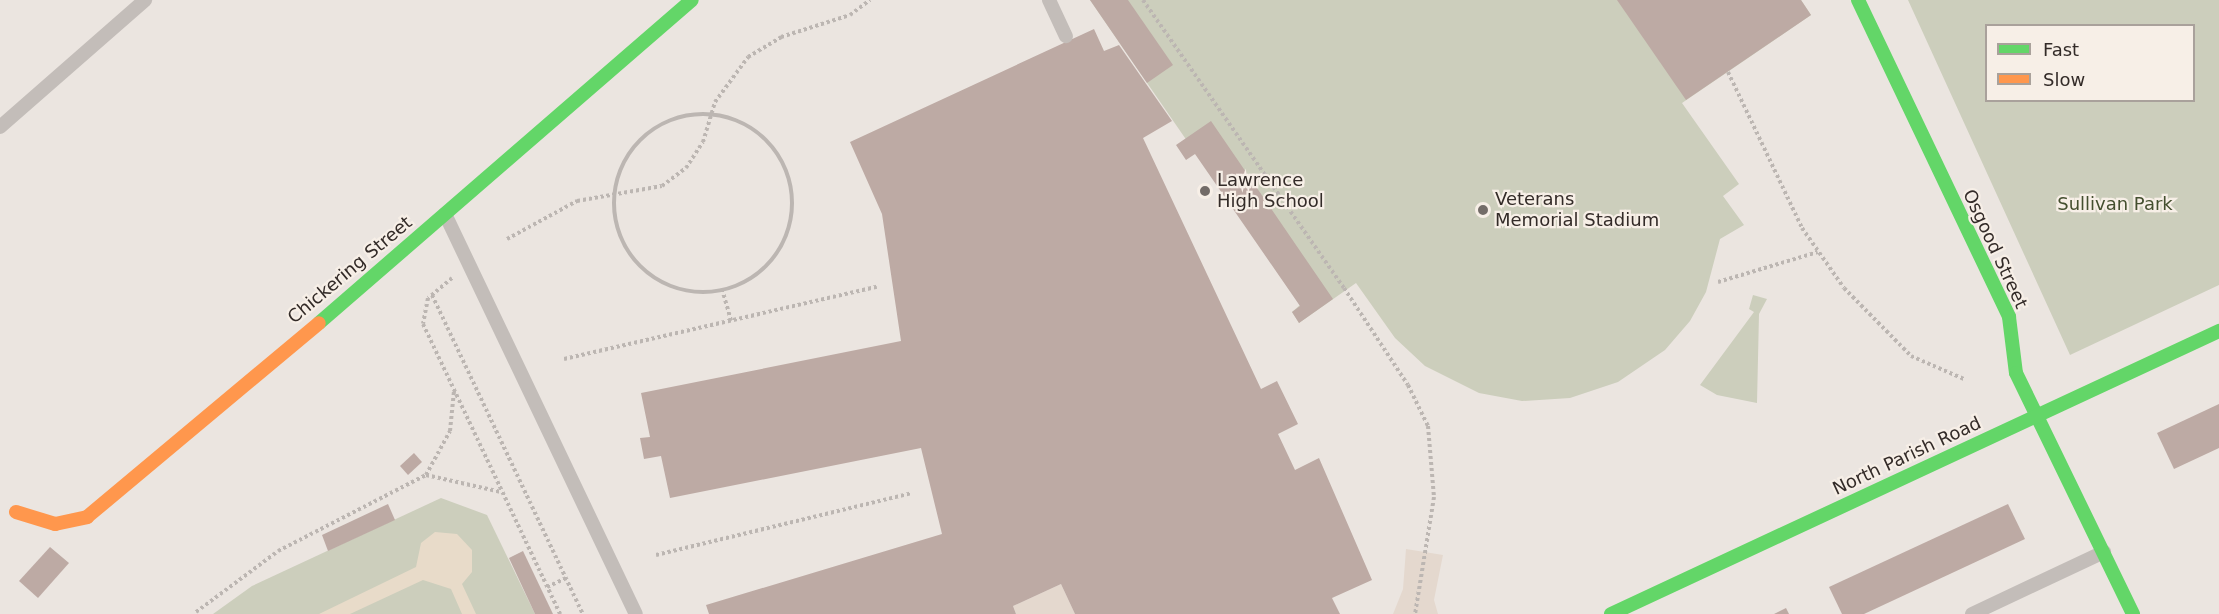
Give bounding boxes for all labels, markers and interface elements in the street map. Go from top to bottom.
legend [1985,24,2195,102]
text: Fast [2043,39,2079,60]
text: Slow [2043,69,2085,90]
place label: Lawrence High School [1217,170,1324,213]
marker: Lawrence High School [1198,184,1212,198]
street label: Osgood Street [1958,186,2032,312]
place label: Veterans Memorial Stadium [1495,189,1659,232]
park label: Sullivan Park [2057,193,2173,215]
marker: Veterans Memorial Stadium [1476,203,1490,217]
street label: Chickering Street [284,212,416,328]
street label: North Parish Road [1829,412,1985,500]

